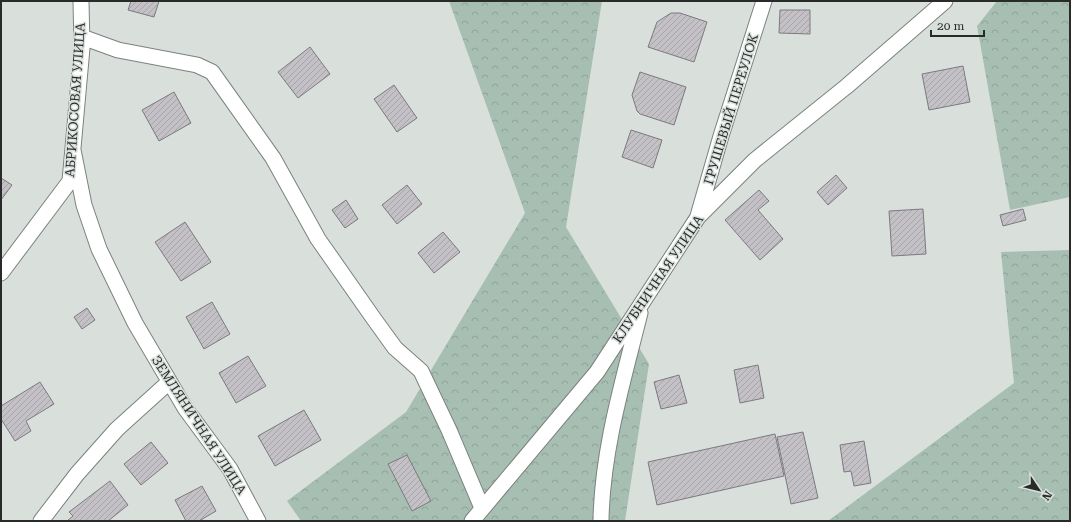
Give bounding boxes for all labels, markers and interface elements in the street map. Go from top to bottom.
scale bar [931,12,984,38]
text: 20 m [937,19,964,33]
street label: АБРИКОСОВАЯ УЛИЦА [62,22,88,178]
street label: ГРУШЕВЫЙ ПЕРЕУЛОК [701,31,761,186]
street label: КЛУБНИЧНАЯ УЛИЦА [610,212,706,346]
street label: ЗЕМЛЯНИЧНАЯ УЛИЦА [148,353,250,497]
north arrow [1019,470,1059,510]
text: N [1039,488,1055,503]

